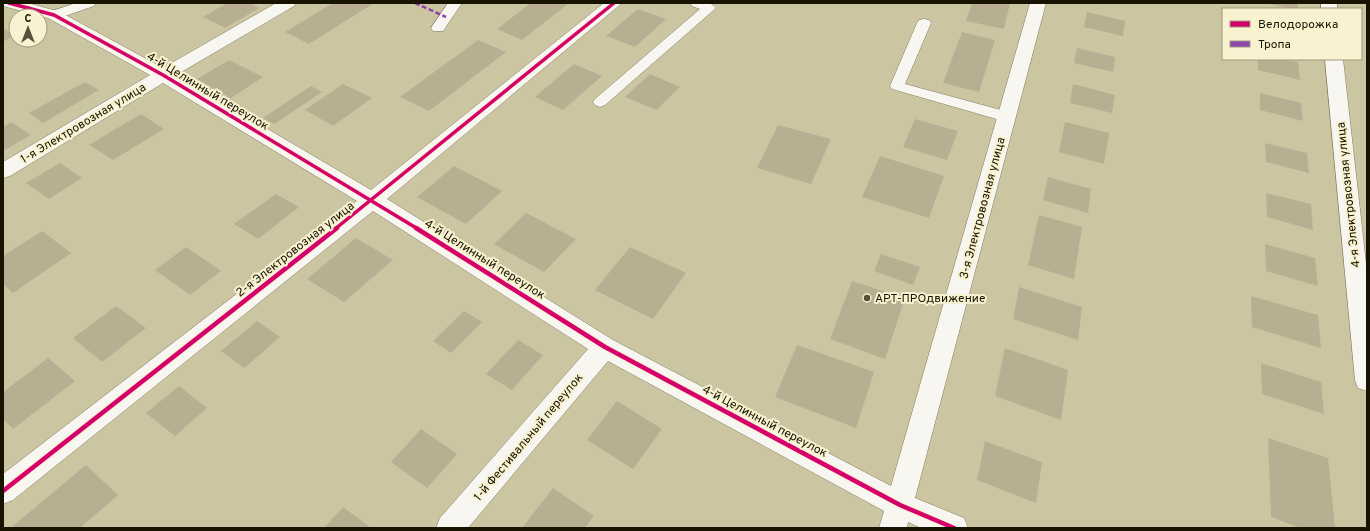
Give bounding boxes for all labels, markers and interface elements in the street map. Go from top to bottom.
north arrow [8,8,48,48]
legend [1222,8,1362,60]
text: С [24,12,32,26]
text: Велодорожка [1258,17,1338,33]
text: Тропа [1258,37,1291,53]
street label: 4-й Целинный переулок [144,49,272,135]
street label: 1-я Электровозная улица [18,80,149,168]
street label: 4-я Электровозная улица [1333,121,1365,268]
street label: 3-я Электровозная улица [956,136,1010,281]
street label: 2-я Электровозная улица [233,198,358,301]
street label: 4-й Целинный переулок [421,216,548,304]
place label: АРТ-ПРОдвижение [875,291,985,307]
marker: АРТ-ПРОдвижение [862,293,872,303]
street label: 1-й Фестивальный переулок [471,370,587,505]
street label: 4-й Целинный переулок [699,382,830,462]

